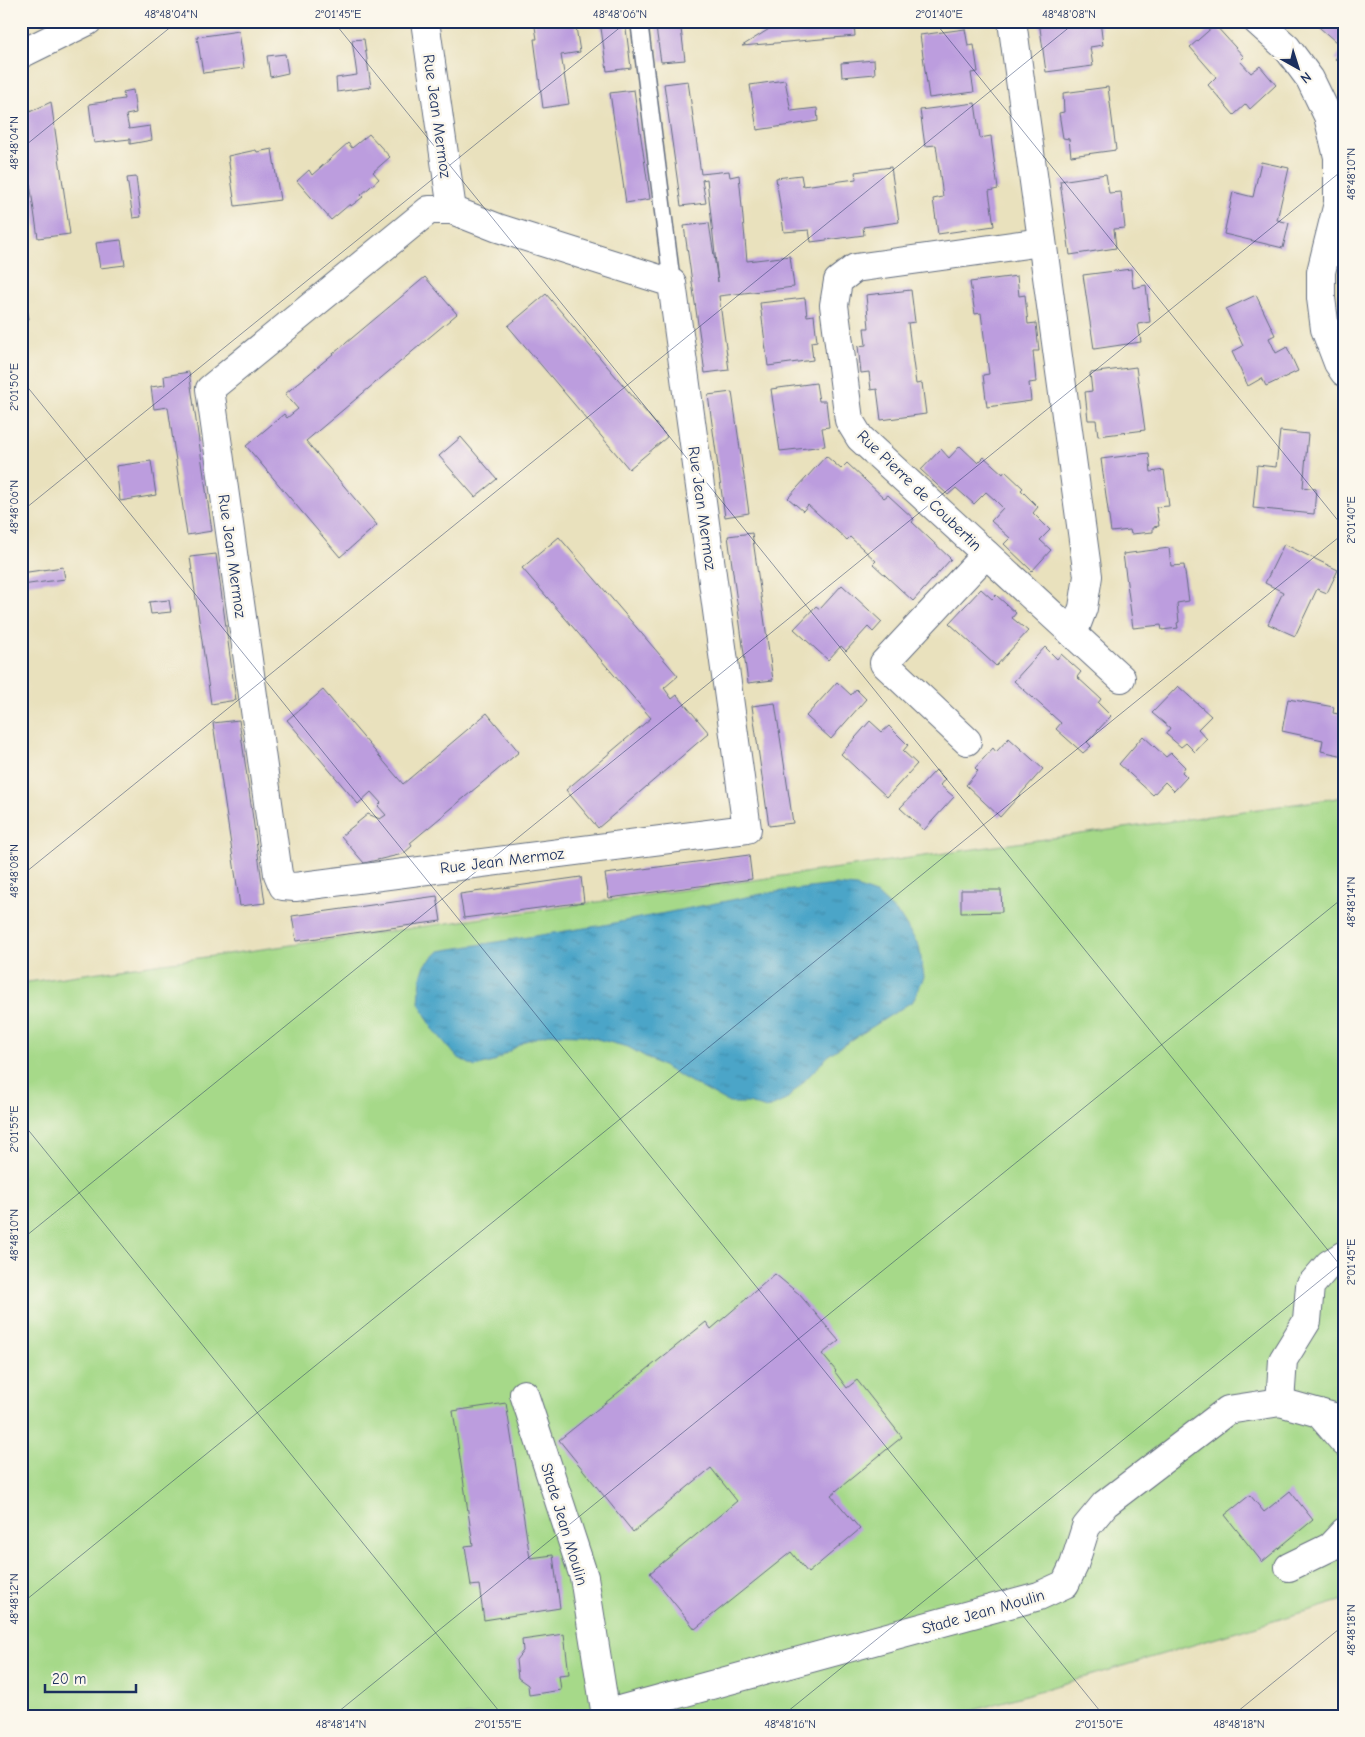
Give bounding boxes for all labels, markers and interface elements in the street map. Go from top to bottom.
text: 48°48'04"N [144,7,198,21]
text: 2°01'45"E [315,7,361,21]
text: 48°48'06"N [593,7,647,21]
text: 2°01'40"E [915,7,963,21]
text: 48°48'08"N [1042,7,1096,21]
north arrow [1272,42,1322,92]
street label: Rue Jean Mermoz [419,53,455,179]
text: N [1297,68,1315,87]
text: 48°48'04"N [7,116,21,170]
text: 48°48'10"N [1344,148,1358,200]
text: 2°01'50"E [7,363,21,411]
street label: Rue Pierre de Coubertin [853,427,985,555]
street label: Rue Jean Mermoz [684,445,720,571]
text: 48°48'06"N [7,480,21,534]
street label: Rue Jean Mermoz [214,493,250,619]
text: 2°01'40"E [1344,496,1358,544]
text: 48°48'08"N [7,844,21,898]
street label: Rue Jean Mermoz [439,844,565,878]
text: 48°48'14"N [1344,876,1358,928]
text: 2°01'55"E [7,1105,21,1153]
text: 48°48'10"N [7,1209,21,1261]
text: 2°01'45"E [1344,1239,1358,1285]
street label: Stade Jean Moulin [537,1461,591,1588]
text: 48°48'12"N [7,1573,21,1625]
street label: Stade Jean Moulin [920,1586,1047,1638]
text: 48°48'18"N [1344,1604,1358,1656]
scale bar [45,1662,136,1694]
text: 20 m [52,1670,86,1688]
text: 48°48'14"N [315,1717,367,1731]
text: 2°01'55"E [474,1717,522,1731]
text: 48°48'16"N [764,1717,816,1731]
text: 2°01'50"E [1075,1717,1123,1731]
text: 48°48'18"N [1213,1717,1265,1731]

